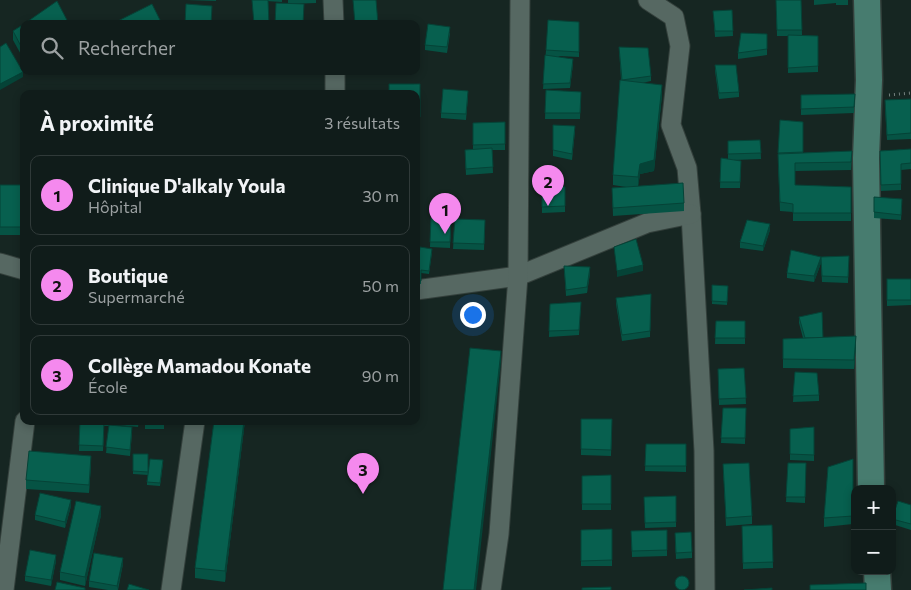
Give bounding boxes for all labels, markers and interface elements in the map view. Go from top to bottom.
search box [20,20,420,75]
icon: search [38,34,66,62]
text: Rechercher [78,36,176,59]
text: À proximité [40,110,154,135]
text: 3 résultats [324,113,400,132]
pin: 2 [532,165,564,206]
text: Clinique D'alkaly Youla [88,174,285,197]
text: 1 [53,186,61,205]
text: 30 m [362,186,399,205]
pin: 1 [429,193,461,234]
text: Hôpital [88,197,142,216]
text: Boutique [88,264,168,287]
text: 2 [52,276,62,295]
text: 50 m [362,276,399,295]
text: Supermarché [88,287,185,306]
your location [460,302,486,328]
text: Collège Mamadou Konate [88,354,311,377]
text: 3 [52,366,62,385]
text: 90 m [362,366,399,385]
text: École [88,377,127,396]
pin: 3 [347,453,379,494]
map controls [851,485,896,575]
button: + [851,485,896,530]
button: − [851,530,896,575]

